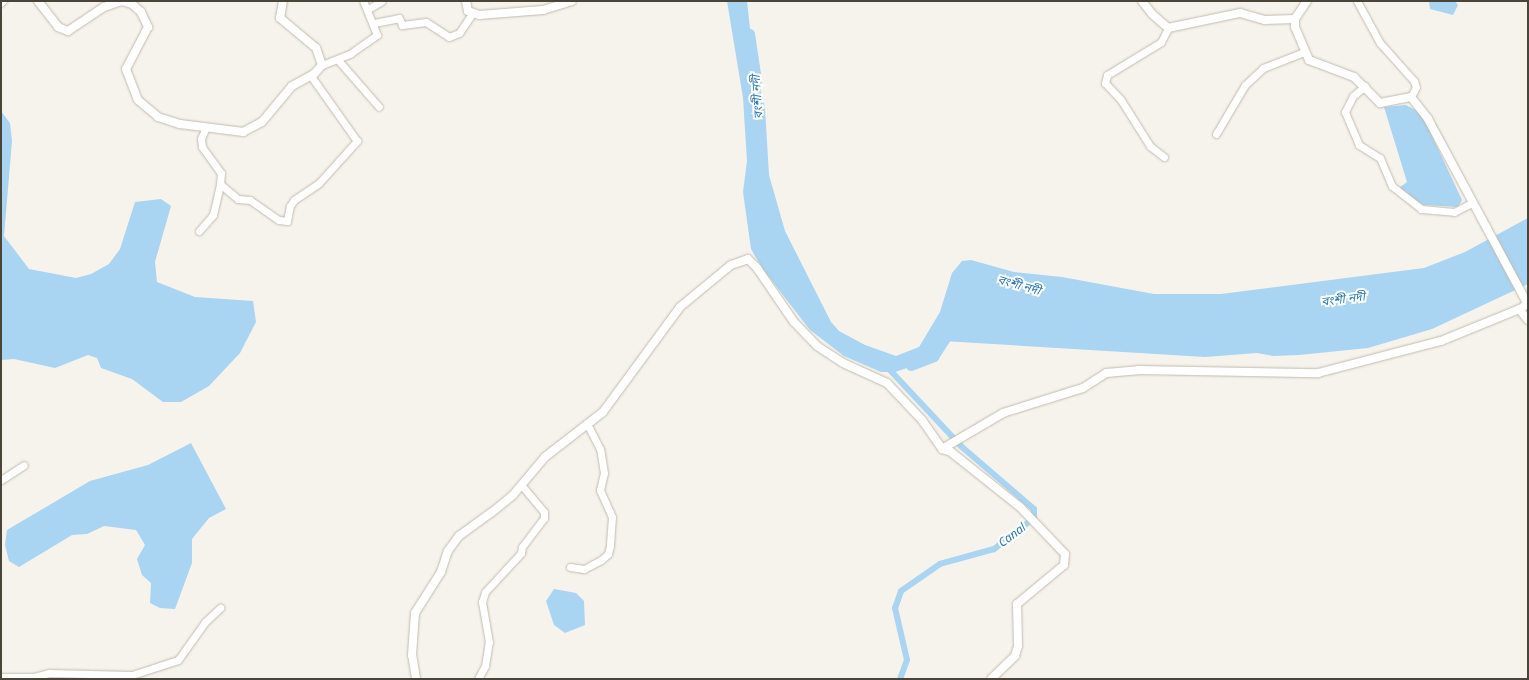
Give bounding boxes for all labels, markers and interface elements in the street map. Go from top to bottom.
water label: বংশী নদী [748,75,766,119]
water label: বংশী নদী [996,272,1042,298]
water label: বংশী নদী [1320,289,1366,309]
water label: Canal [995,520,1029,550]

